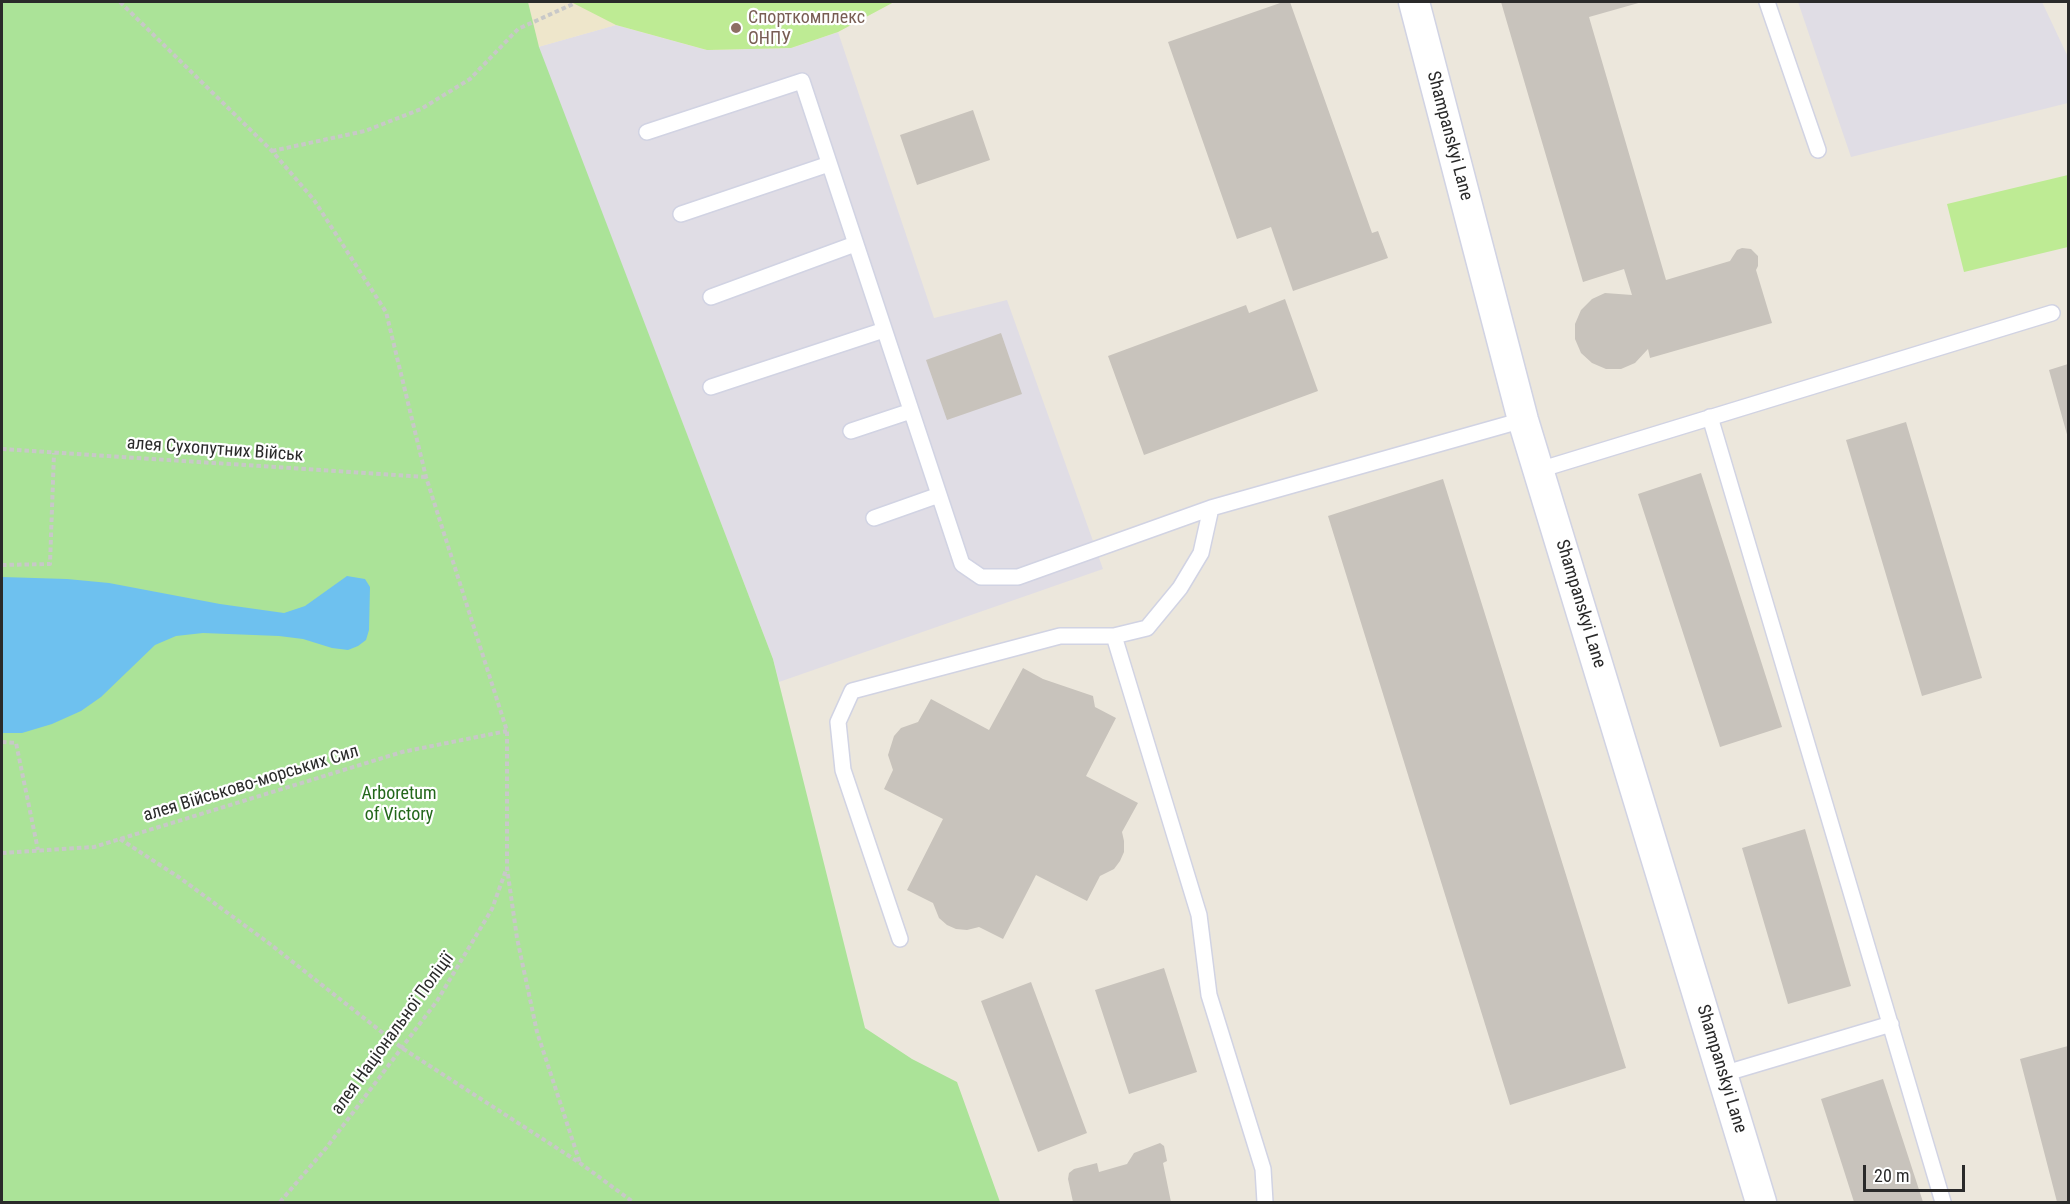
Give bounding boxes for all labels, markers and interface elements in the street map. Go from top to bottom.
place label: Спорткомплекс ОНПУ [748,7,865,50]
marker: Спорткомплекс ОНПУ [729,21,743,35]
street label: Shampanskyi Lane [1421,69,1477,203]
street label: алея Сухопутних Військ [126,433,304,467]
street label: Shampanskyi Lane [1550,537,1610,671]
street label: алея Військово-морських Сил [141,741,361,827]
park label: Arboretum of Victory [361,783,437,826]
street label: алея Національної Поліції [327,949,459,1119]
street label: Shampanskyi Lane [1691,1002,1751,1136]
scale bar [1866,1153,1968,1191]
text: 20 m [1874,1165,1909,1186]

